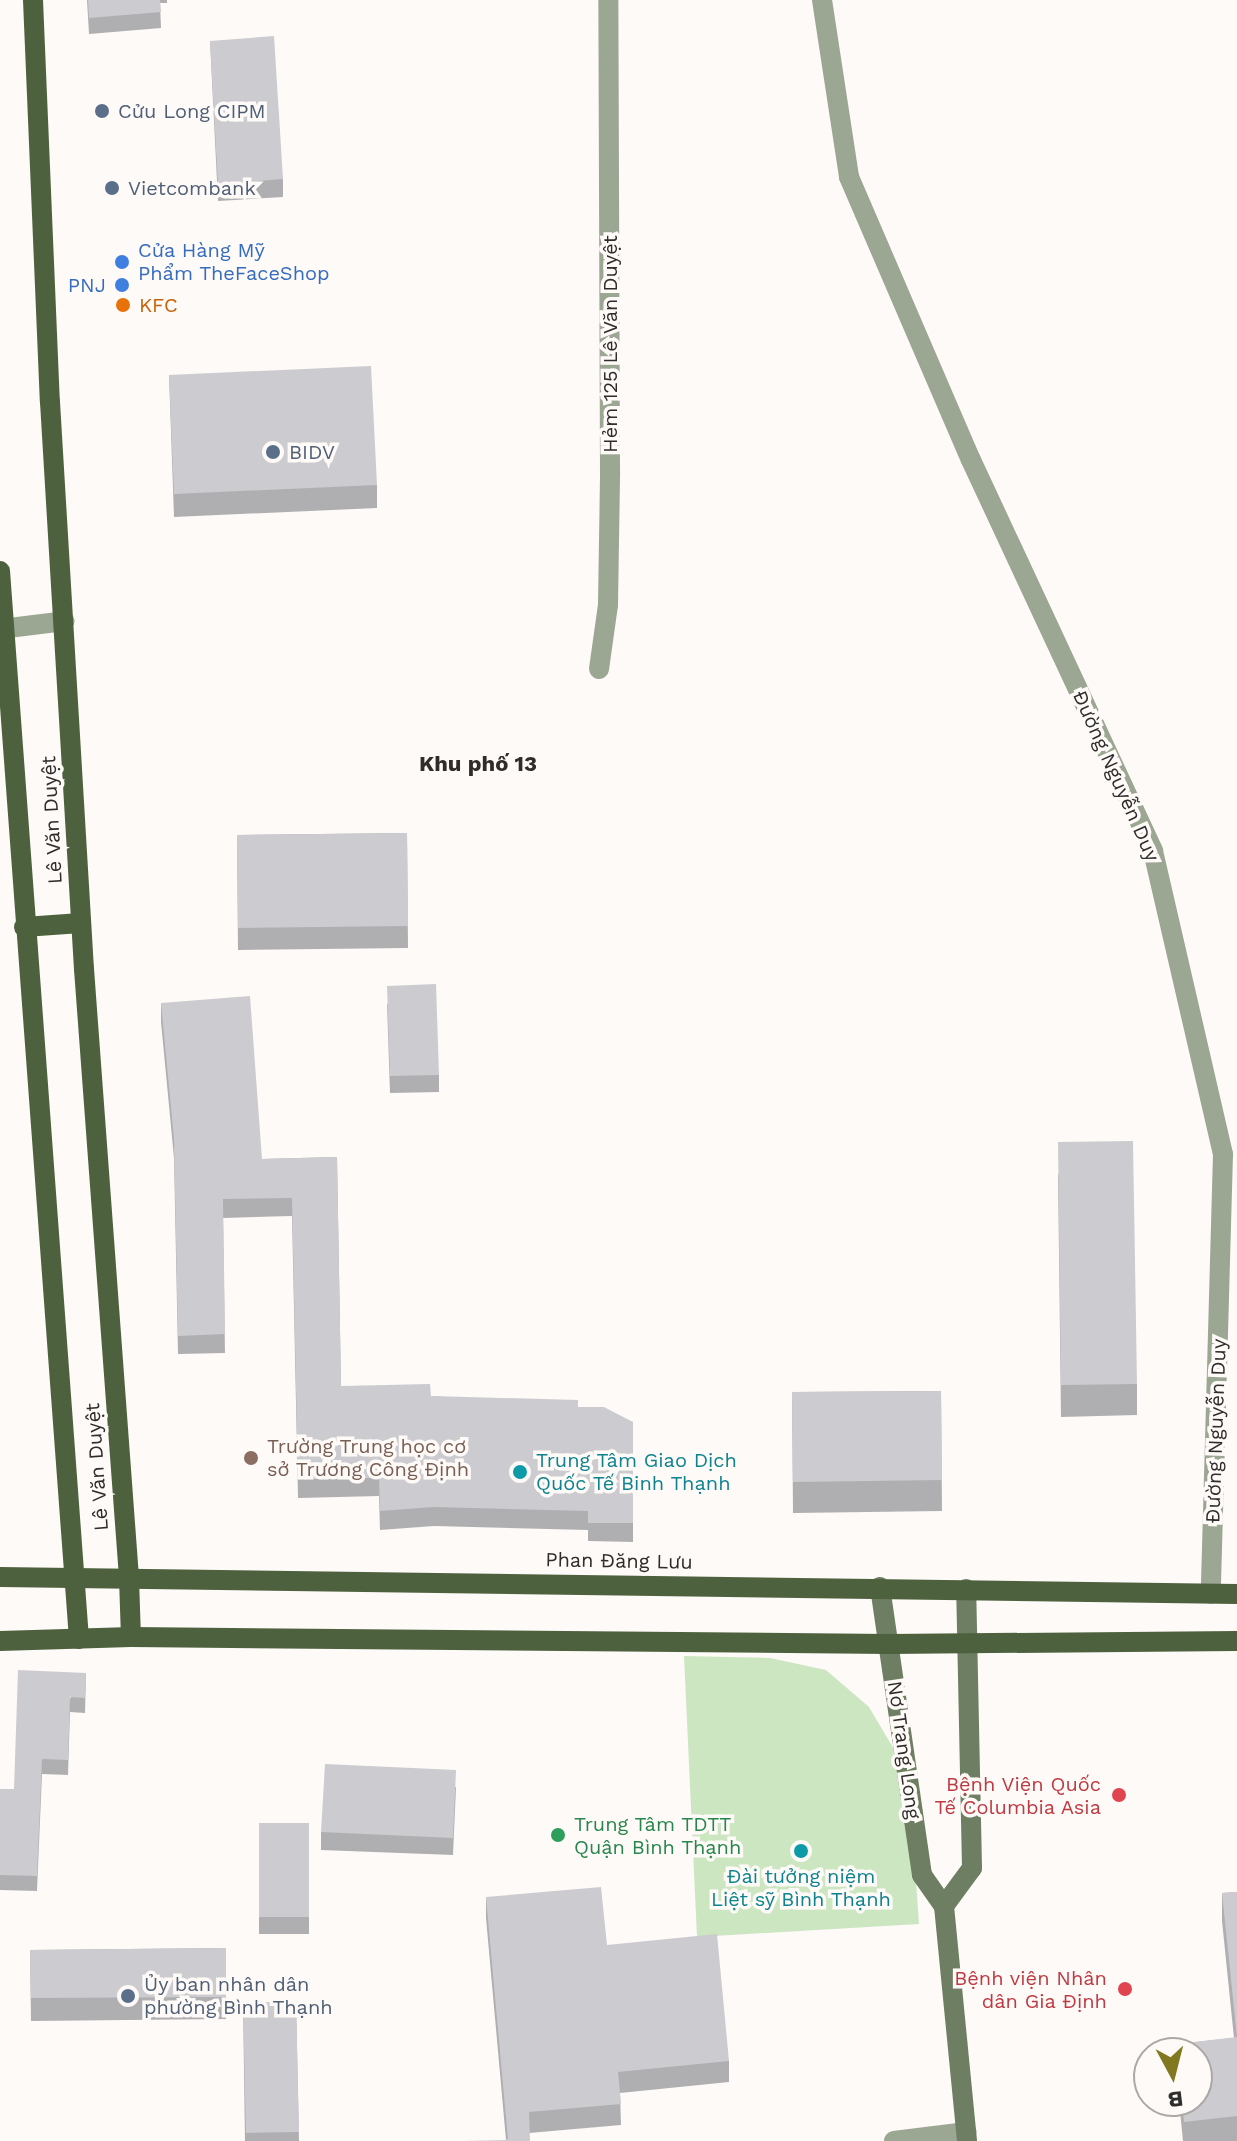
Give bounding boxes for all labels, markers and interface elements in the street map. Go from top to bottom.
place label: Cửu Long CIPM [118,99,266,123]
marker: Cửu Long CIPM [93,102,111,120]
place label: Vietcombank [128,176,256,200]
marker: Vietcombank [103,179,121,197]
street label: Hẻm 125 Lê Văn Duyệt [598,235,622,453]
place label: Cửa Hàng Mỹ Phẩm TheFaceShop [138,238,330,285]
marker: Cửa Hàng Mỹ Phẩm TheFaceShop [113,253,131,271]
place label: PNJ [68,273,106,297]
marker: PNJ [113,276,131,294]
place label: KFC [139,293,178,317]
marker: KFC [114,296,132,314]
place label: BIDV [289,440,335,464]
marker: BIDV [264,443,282,461]
street label: Đường Nguyễn Duy [1068,687,1164,865]
district label: Khu phố 13 [419,751,537,777]
street label: Lê Văn Duyệt [37,755,67,885]
street label: Đường Nguyễn Duy [1201,1338,1231,1524]
street label: Lê Văn Duyệt [81,1402,113,1532]
place label: Trường Trung học cơ sở Trương Công Định [267,1434,470,1481]
place label: Trung Tâm Giao Dịch Quốc Tế Binh Thạnh [536,1448,737,1495]
marker: Trường Trung học cơ sở Trương Công Định [242,1449,260,1467]
marker: Trung Tâm Giao Dịch Quốc Tế Binh Thạnh [511,1463,529,1481]
street label: Phan Đăng Lưu [545,1548,693,1574]
street label: Nơ Trang Long [882,1679,926,1821]
place label: Bệnh Viện Quốc Tế Columbia Asia [933,1772,1101,1819]
marker: Bệnh Viện Quốc Tế Columbia Asia [1108,1784,1130,1806]
place label: Trung Tâm TDTT Quận Bình Thạnh [574,1812,742,1859]
marker: Trung Tâm TDTT Quận Bình Thạnh [549,1826,567,1844]
marker: Đài tưởng niệm Liệt sỹ Bình Thạnh [792,1842,810,1860]
place label: Đài tưởng niệm Liệt sỹ Bình Thạnh [711,1864,891,1911]
place label: Bệnh viện Nhân dân Gia Định [954,1966,1107,2013]
place label: Ủy ban nhân dân phường Bình Thạnh [144,1972,333,2019]
marker: Bệnh viện Nhân dân Gia Định [1114,1978,1136,2000]
marker: Ủy ban nhân dân phường Bình Thạnh [119,1987,137,2005]
north arrow [1133,2037,1213,2117]
text: B [1167,2086,1185,2113]

